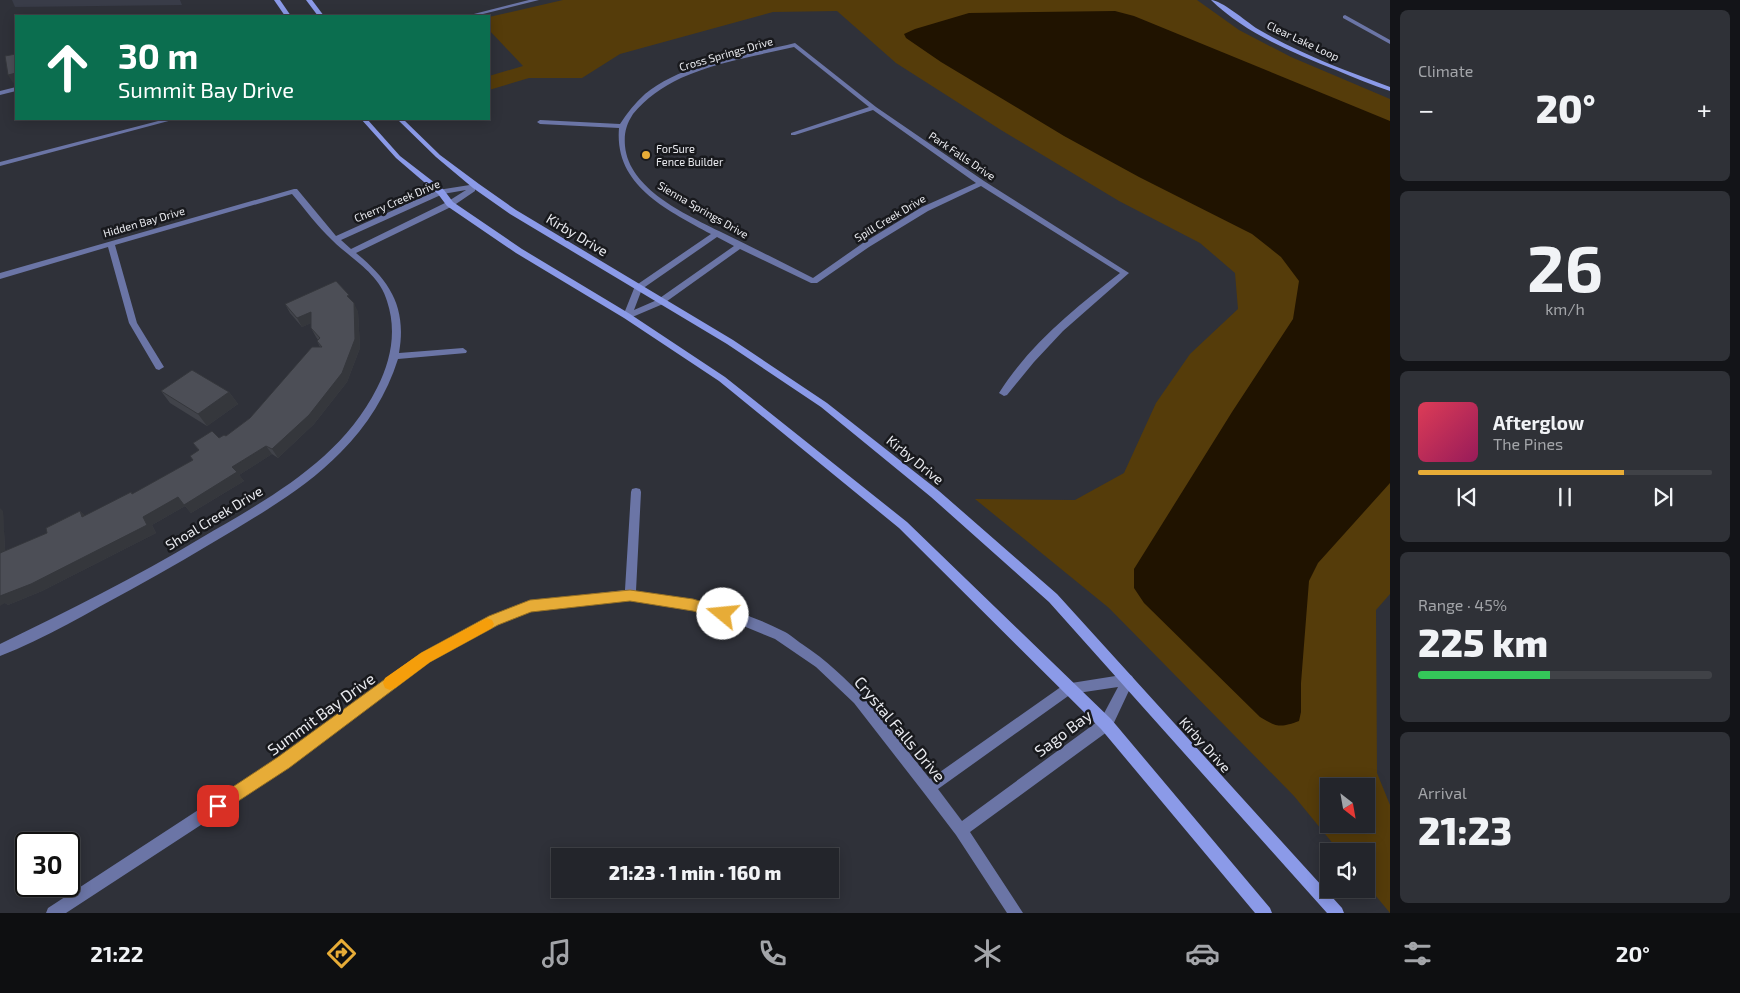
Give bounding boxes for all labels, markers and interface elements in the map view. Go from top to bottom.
street label: Clear Lake Loop [1265,18,1341,63]
text: 30 m [118,34,198,76]
street label: Cross Springs Drive [678,34,774,73]
icon: ahead [35,35,100,100]
text: Climate [1418,61,1473,80]
text: Summit Bay Drive [118,76,294,102]
text: 20° [1536,85,1595,131]
text: − [1418,92,1434,126]
text: + [1697,92,1712,126]
street label: Park Falls Drive [927,129,998,183]
place label: ForSure Fence Builder [656,142,724,168]
marker: ForSure Fence Builder [640,149,652,161]
street label: Cherry Creek Drive [352,177,442,224]
street label: Sienna Springs Drive [656,178,751,241]
street label: Spill Creek Drive [852,191,928,244]
street label: Hidden Bay Drive [101,204,186,239]
street label: Kirby Drive [543,210,611,260]
text: 26 [1527,227,1603,305]
text: km/h [1545,299,1585,318]
text: Afterglow [1493,411,1584,434]
street label: Kirby Drive [883,431,947,488]
text: The Pines [1493,434,1563,453]
street label: Shoal Creek Drive [162,482,265,553]
icon: previous [1453,483,1481,511]
icon: pause [1551,483,1579,511]
icon: next [1649,483,1677,511]
position arrow [696,587,748,639]
text: Range · 45% [1418,595,1507,614]
text: 225 km [1418,619,1548,665]
street label: Summit Bay Drive [263,668,378,759]
street label: Crystal Falls Drive [851,672,950,785]
street label: Sago Bay [1030,705,1095,760]
street label: Kirby Drive [1176,713,1235,776]
north arrow [1320,778,1375,832]
map controls [1320,778,1375,898]
text: Arrival [1418,783,1467,802]
pin [197,785,239,827]
icon: arrive [204,792,232,820]
text: 21:23 [1418,807,1512,853]
speed limit sign: 30 [15,832,80,897]
button: sound [1320,843,1375,898]
text: 21:23 · 1 min · 160 m [609,861,781,884]
icon: directions [324,936,359,971]
icon: music [539,936,574,971]
icon: phone [755,936,790,971]
icon: climate [970,936,1005,971]
icon: car [1185,936,1220,971]
icon: filters [1400,936,1435,971]
text: 21:22 [90,940,144,966]
text: 20° [1616,940,1650,966]

